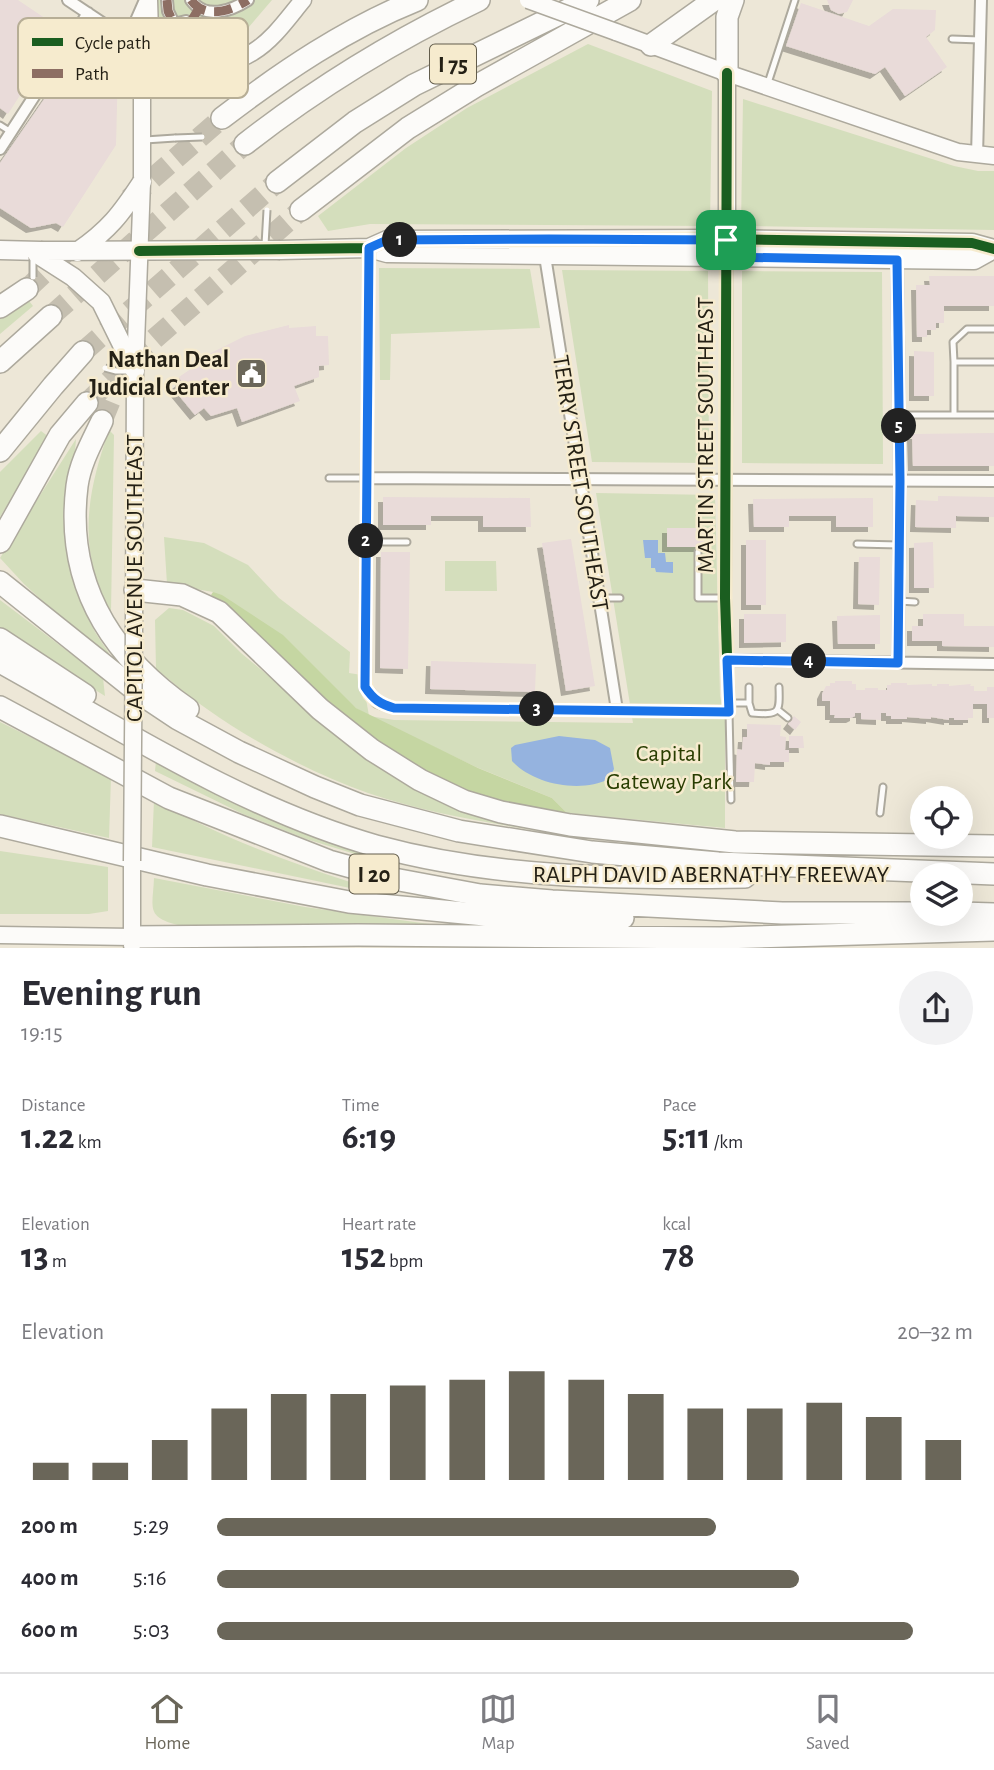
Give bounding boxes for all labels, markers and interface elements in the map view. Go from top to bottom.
legend [18,18,248,98]
text: Cycle path [75,34,151,53]
road number: I 75 [430,44,476,83]
text: Path [75,65,109,84]
pin [696,210,756,270]
icon: arrive [707,221,745,259]
pin: 1 [382,222,418,258]
text: 1 [396,230,403,249]
street label: MARTIN STREET SOUTHEAST [694,296,718,573]
place label: Nathan Deal Judicial Center [89,348,230,400]
street label: TERRY STREET SOUTHEAST [548,354,612,613]
public building icon: Nathan Deal Judicial Center [235,356,269,390]
pin: 5 [881,408,916,444]
text: 5 [894,416,903,435]
street label: CAPITOL AVENUE SOUTHEAST [123,434,147,722]
pin: 2 [348,524,384,558]
text: 2 [361,531,370,550]
pin: 4 [792,644,826,678]
text: 4 [804,651,813,670]
pin: 3 [520,692,554,726]
text: 3 [532,699,541,718]
park label: Capital Gateway Park [606,742,732,794]
map controls [910,786,973,926]
button: locate [910,786,973,849]
road number: I 20 [350,854,398,894]
street label: RALPH DAVID ABERNATHY FREEWAY [533,863,890,887]
button: layers [910,863,973,926]
button: share [899,971,973,1045]
text: Evening run [21,975,202,1013]
text: 19:15 [21,1022,63,1045]
text: Distance [21,1096,85,1115]
text: Time [342,1096,380,1115]
text: Pace [662,1096,697,1115]
text: 1.22 [21,1120,75,1155]
text: 6:19 [342,1120,396,1155]
text: 5:11 [662,1120,711,1155]
text: km [75,1133,102,1152]
text: /km [711,1133,743,1152]
text: Elevation [21,1215,90,1234]
text: Heart rate [342,1215,416,1234]
text: kcal [662,1215,691,1234]
text: 13 [21,1239,49,1274]
text: 152 [342,1239,386,1274]
text: 78 [662,1239,695,1274]
text: m [49,1252,67,1271]
text: bpm [386,1252,423,1271]
text: Elevation [21,1321,104,1344]
text: 20–32 m [897,1321,973,1344]
text: 200 m [21,1515,78,1538]
text: 5:29 [133,1515,169,1538]
text: 400 m [21,1567,79,1590]
text: 5:16 [133,1567,167,1590]
text: 600 m [21,1619,78,1642]
text: 5:03 [133,1619,170,1642]
tab: Home [144,1690,190,1755]
tab: Map [479,1690,517,1755]
tab: Saved [806,1690,850,1755]

